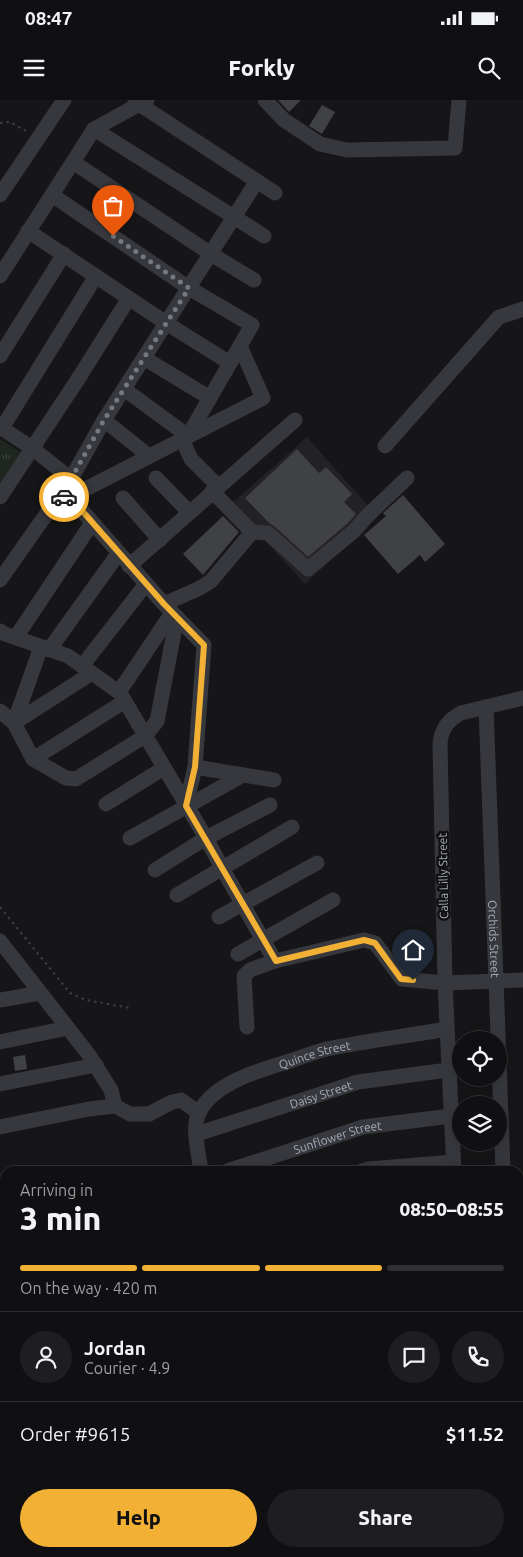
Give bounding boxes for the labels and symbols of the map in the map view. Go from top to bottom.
pin [92,185,134,236]
courier [39,472,89,522]
street label: Calla Lilly Street [436,833,450,919]
street label: Orchids Street [487,900,502,978]
pin [392,929,434,980]
street label: Quince Street [277,1038,352,1071]
street label: Daisy Street [288,1078,354,1110]
street label: Sunflower Street [292,1118,383,1156]

